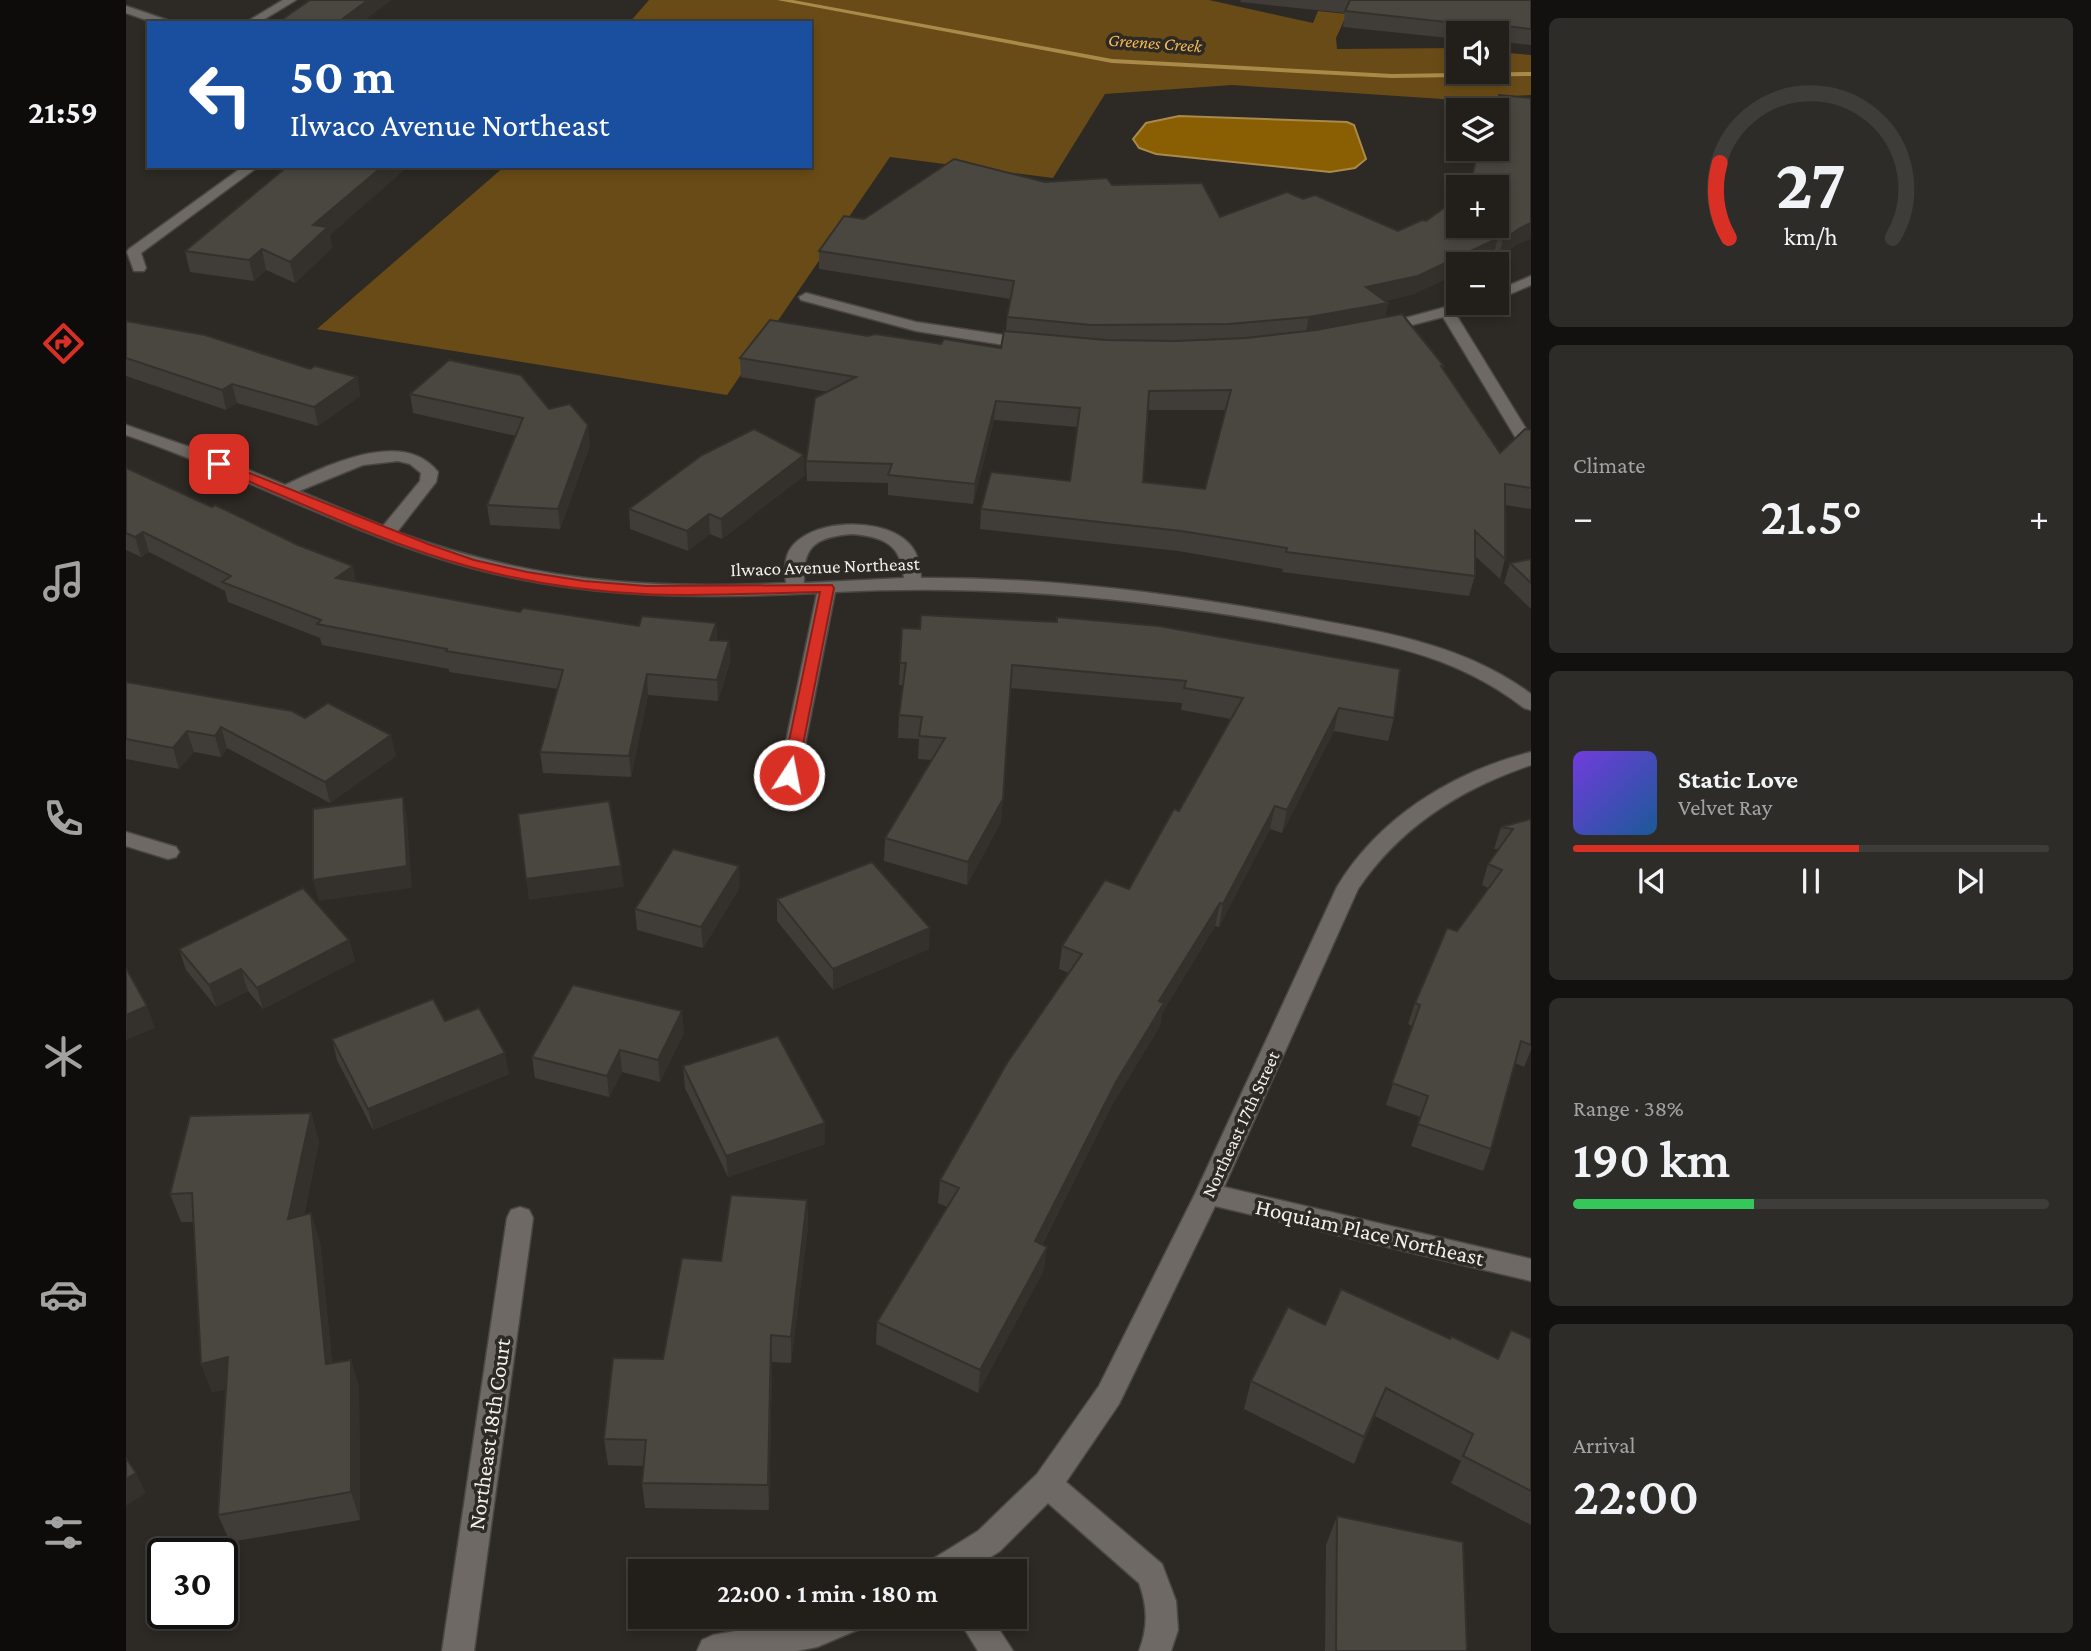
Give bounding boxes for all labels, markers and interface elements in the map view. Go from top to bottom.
map controls [1446,21,1509,315]
button: sound [1446,21,1509,84]
water label: Greenes Creek [1107,30,1204,56]
icon: left [175,49,266,140]
text: 50 m [290,49,395,104]
text: 21:59 [28,94,98,130]
button: layers [1446,98,1509,161]
text: Ilwaco Avenue Northeast [290,107,609,143]
text: 27 [1776,144,1846,225]
button: + [1446,175,1509,238]
text: km/h [1784,223,1838,250]
button: − [1446,252,1509,315]
icon: directions [39,319,88,368]
pin [189,434,249,494]
icon: arrive [200,445,238,483]
text: Climate [1573,452,1645,478]
text: 21.5° [1760,487,1862,545]
text: − [1573,496,1593,538]
text: + [2029,496,2049,538]
street label: Ilwaco Avenue Northeast [730,553,921,580]
icon: music [39,557,88,606]
position arrow [752,738,826,812]
text: Static Love [1678,765,1798,794]
icon: phone [39,794,88,843]
text: Velvet Ray [1678,794,1772,820]
icon: previous [1633,862,1671,900]
icon: pause [1792,862,1830,900]
icon: next [1951,862,1989,900]
icon: climate [39,1032,88,1081]
street label: Northeast 17th Street [1197,1047,1284,1201]
text: Range · 38% [1573,1095,1684,1121]
text: 190 km [1573,1130,1730,1188]
street label: Hoquiam Place Northeast [1253,1193,1487,1271]
icon: car [39,1270,88,1319]
street label: Northeast 18th Court [463,1336,515,1532]
text: Arrival [1573,1432,1636,1458]
text: 22:00 [1573,1467,1699,1525]
icon: filters [39,1508,88,1557]
speed limit sign: 30 [147,1538,238,1629]
text: 22:00 · 1 min · 180 m [717,1579,938,1608]

